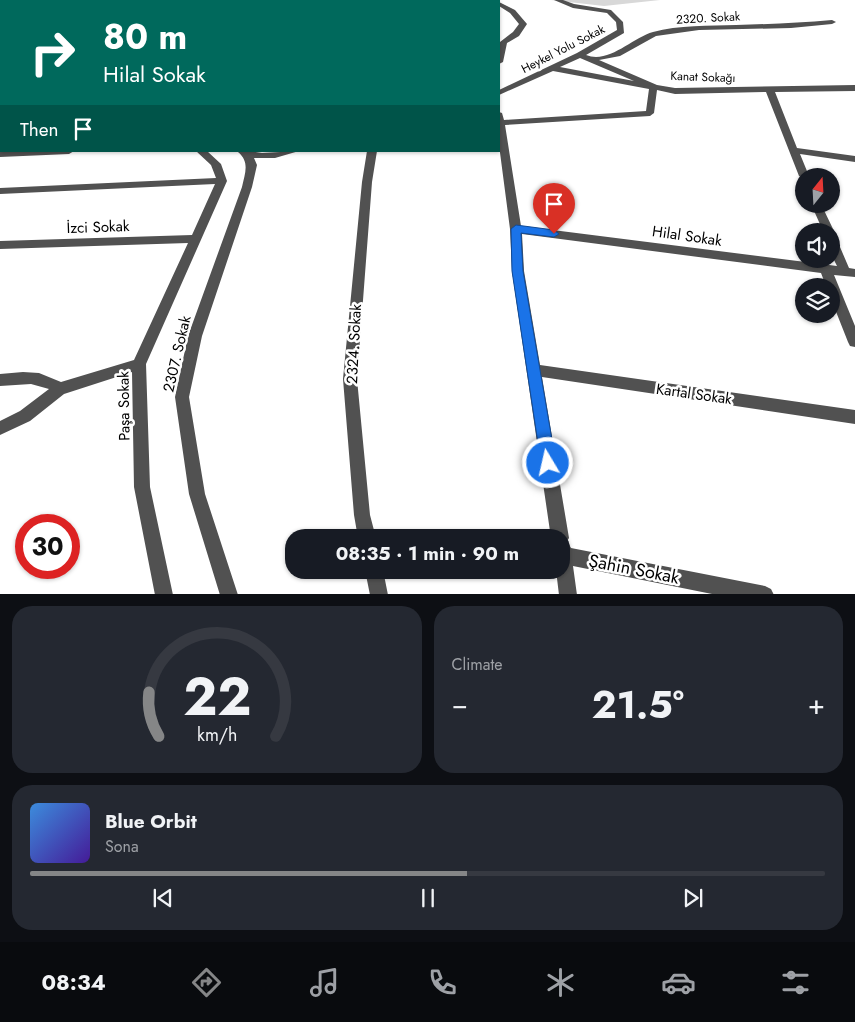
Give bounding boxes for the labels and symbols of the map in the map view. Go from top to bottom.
street label: 2320. Sokak [676,7,741,29]
street label: Heykel Yolu Sokak [518,20,609,78]
street label: Kanat Sokağı [670,67,736,87]
north arrow [795,168,840,212]
pin [533,183,575,234]
street label: İzci Sokak [66,215,130,239]
street label: Hilal Sokak [651,220,724,252]
street label: 2324. Sokak [341,303,367,384]
street label: 2307. Sokak [158,313,197,394]
street label: Paşa Sokak [112,371,136,441]
street label: Kartal Sokak [655,378,734,410]
position arrow [521,436,573,488]
speed limit sign: 30 [15,514,80,579]
street label: Şahin Sokak [587,547,682,591]

